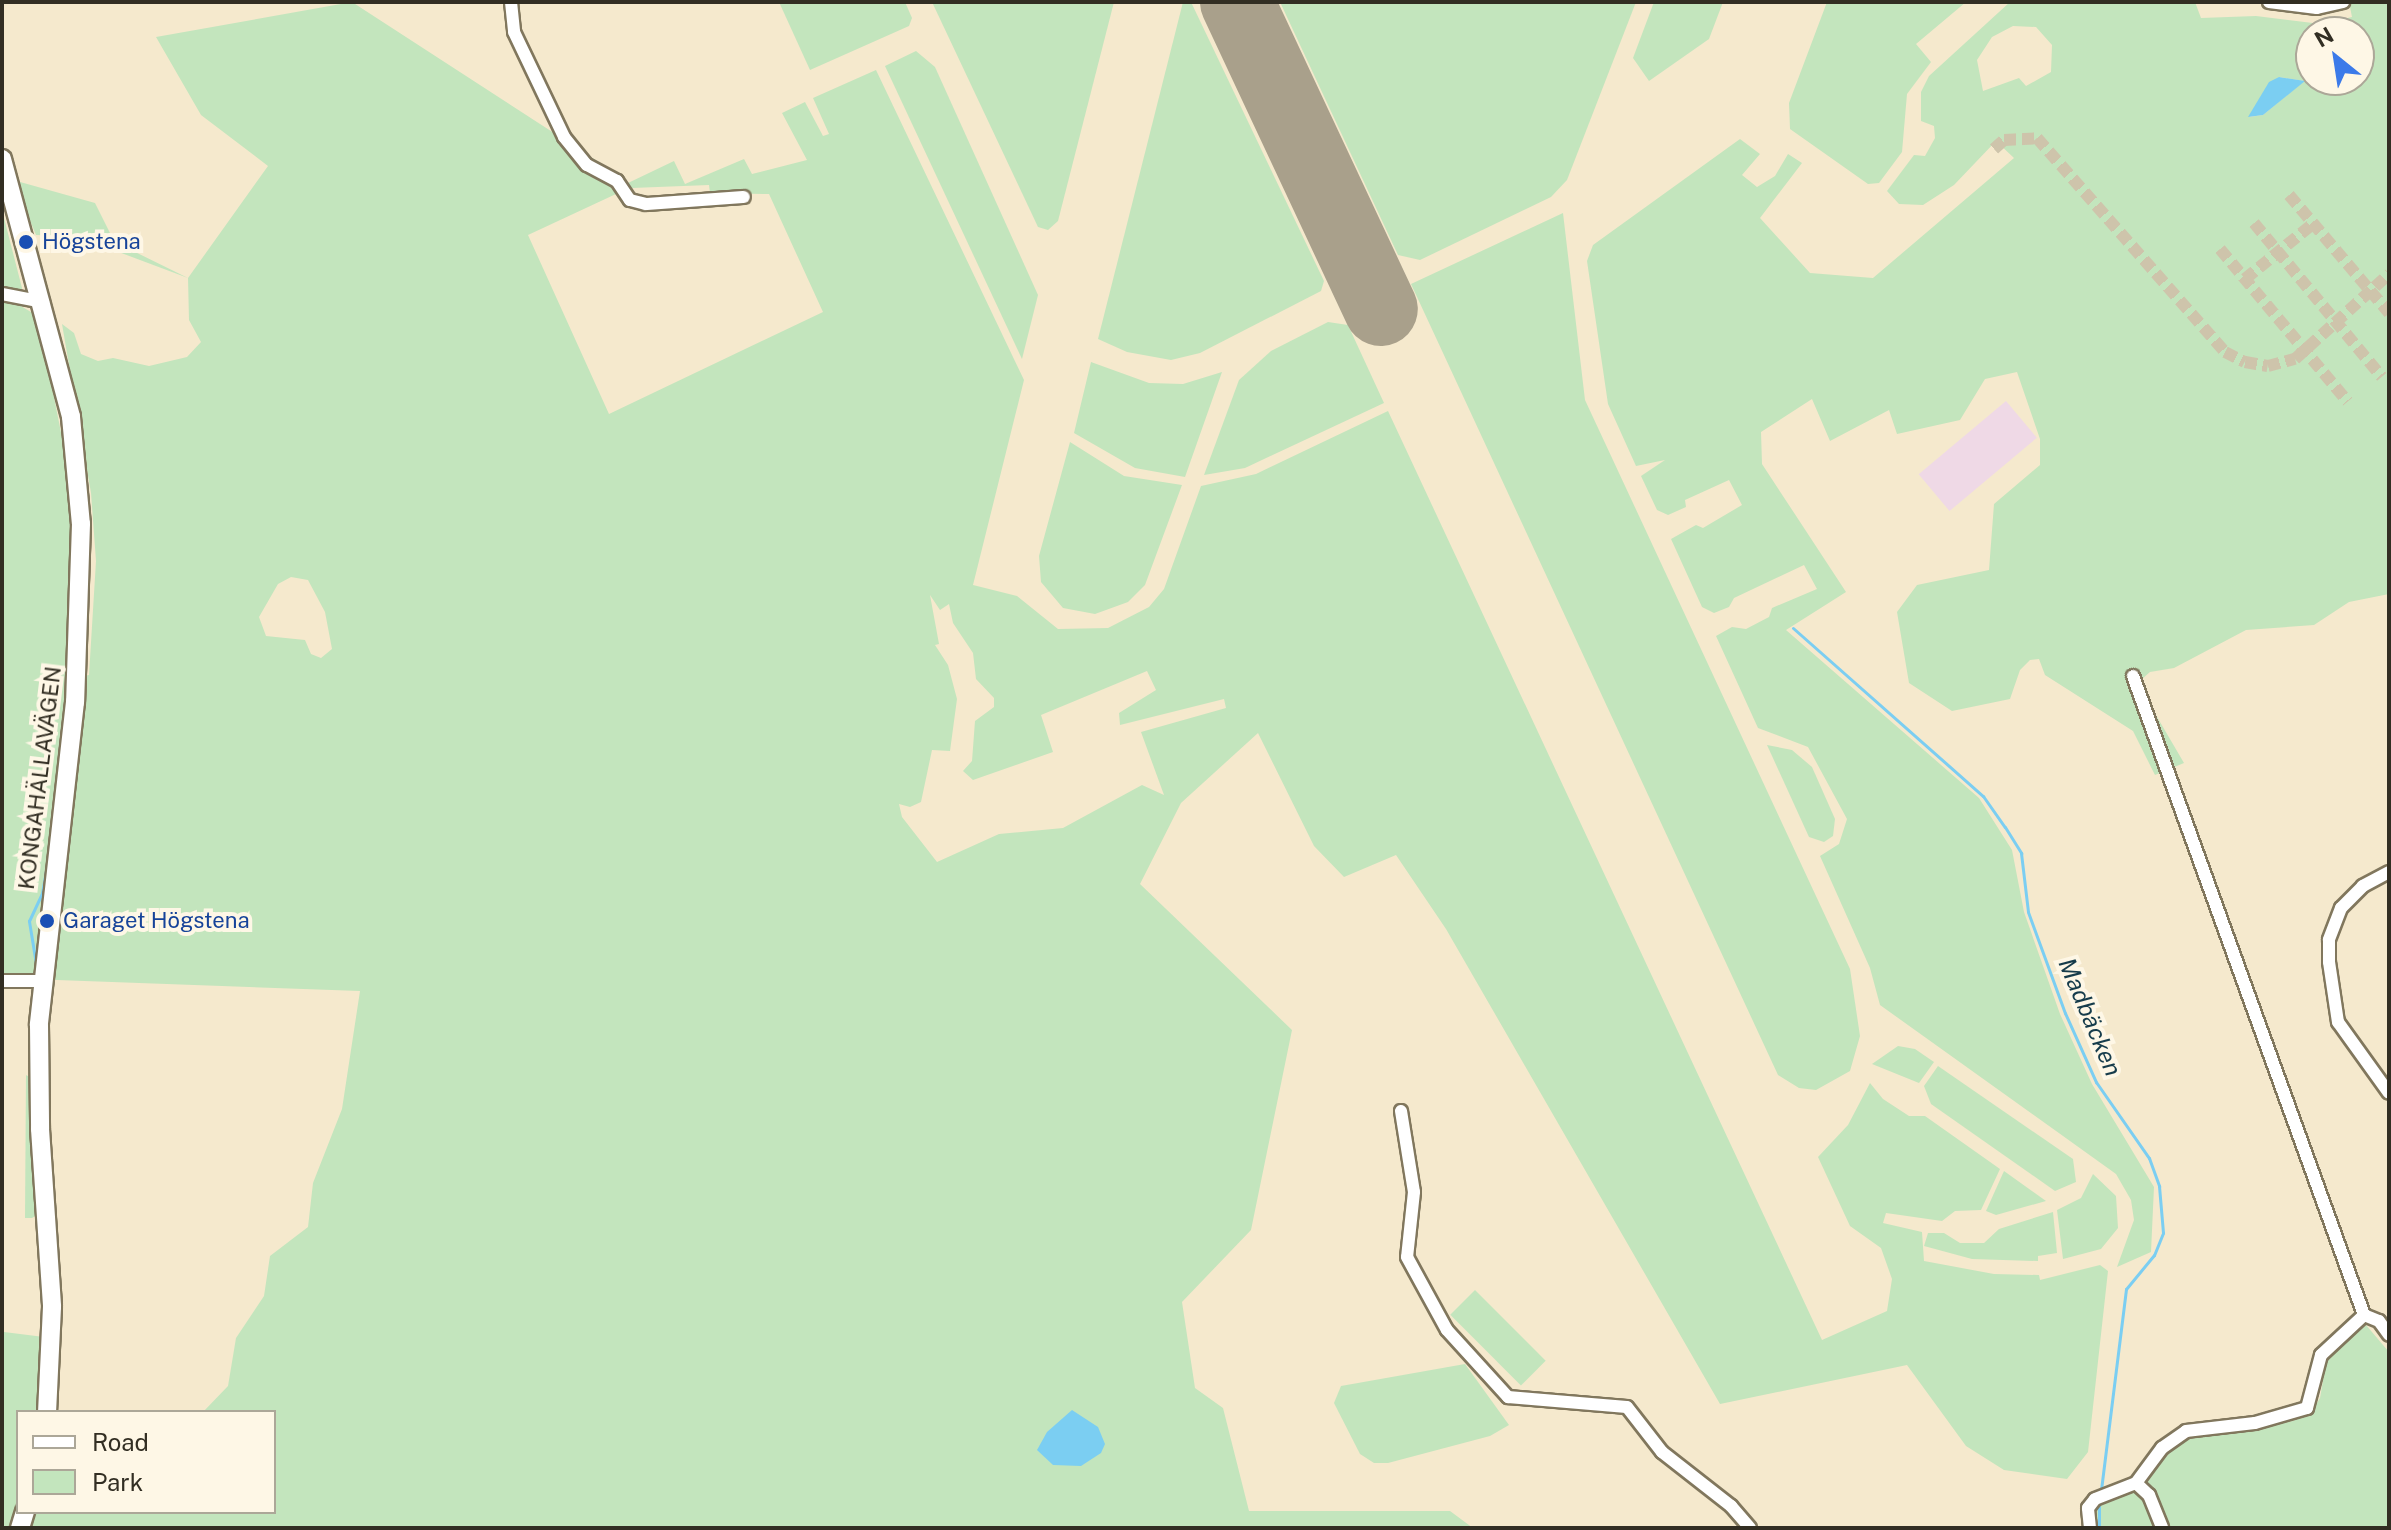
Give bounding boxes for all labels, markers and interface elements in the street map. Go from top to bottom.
north arrow [2295,16,2375,96]
text: N [2310,21,2338,53]
place label: Högstena [42,229,141,255]
marker: Högstena [17,233,35,251]
street label: KONGAHÄLLAVÄGEN [13,665,67,891]
place label: Garaget Högstena [63,908,250,934]
marker: Garaget Högstena [38,912,56,930]
water label: Madbäcken [2052,954,2128,1080]
legend [16,1410,276,1514]
text: Road [92,1428,149,1456]
text: Park [92,1468,143,1496]

